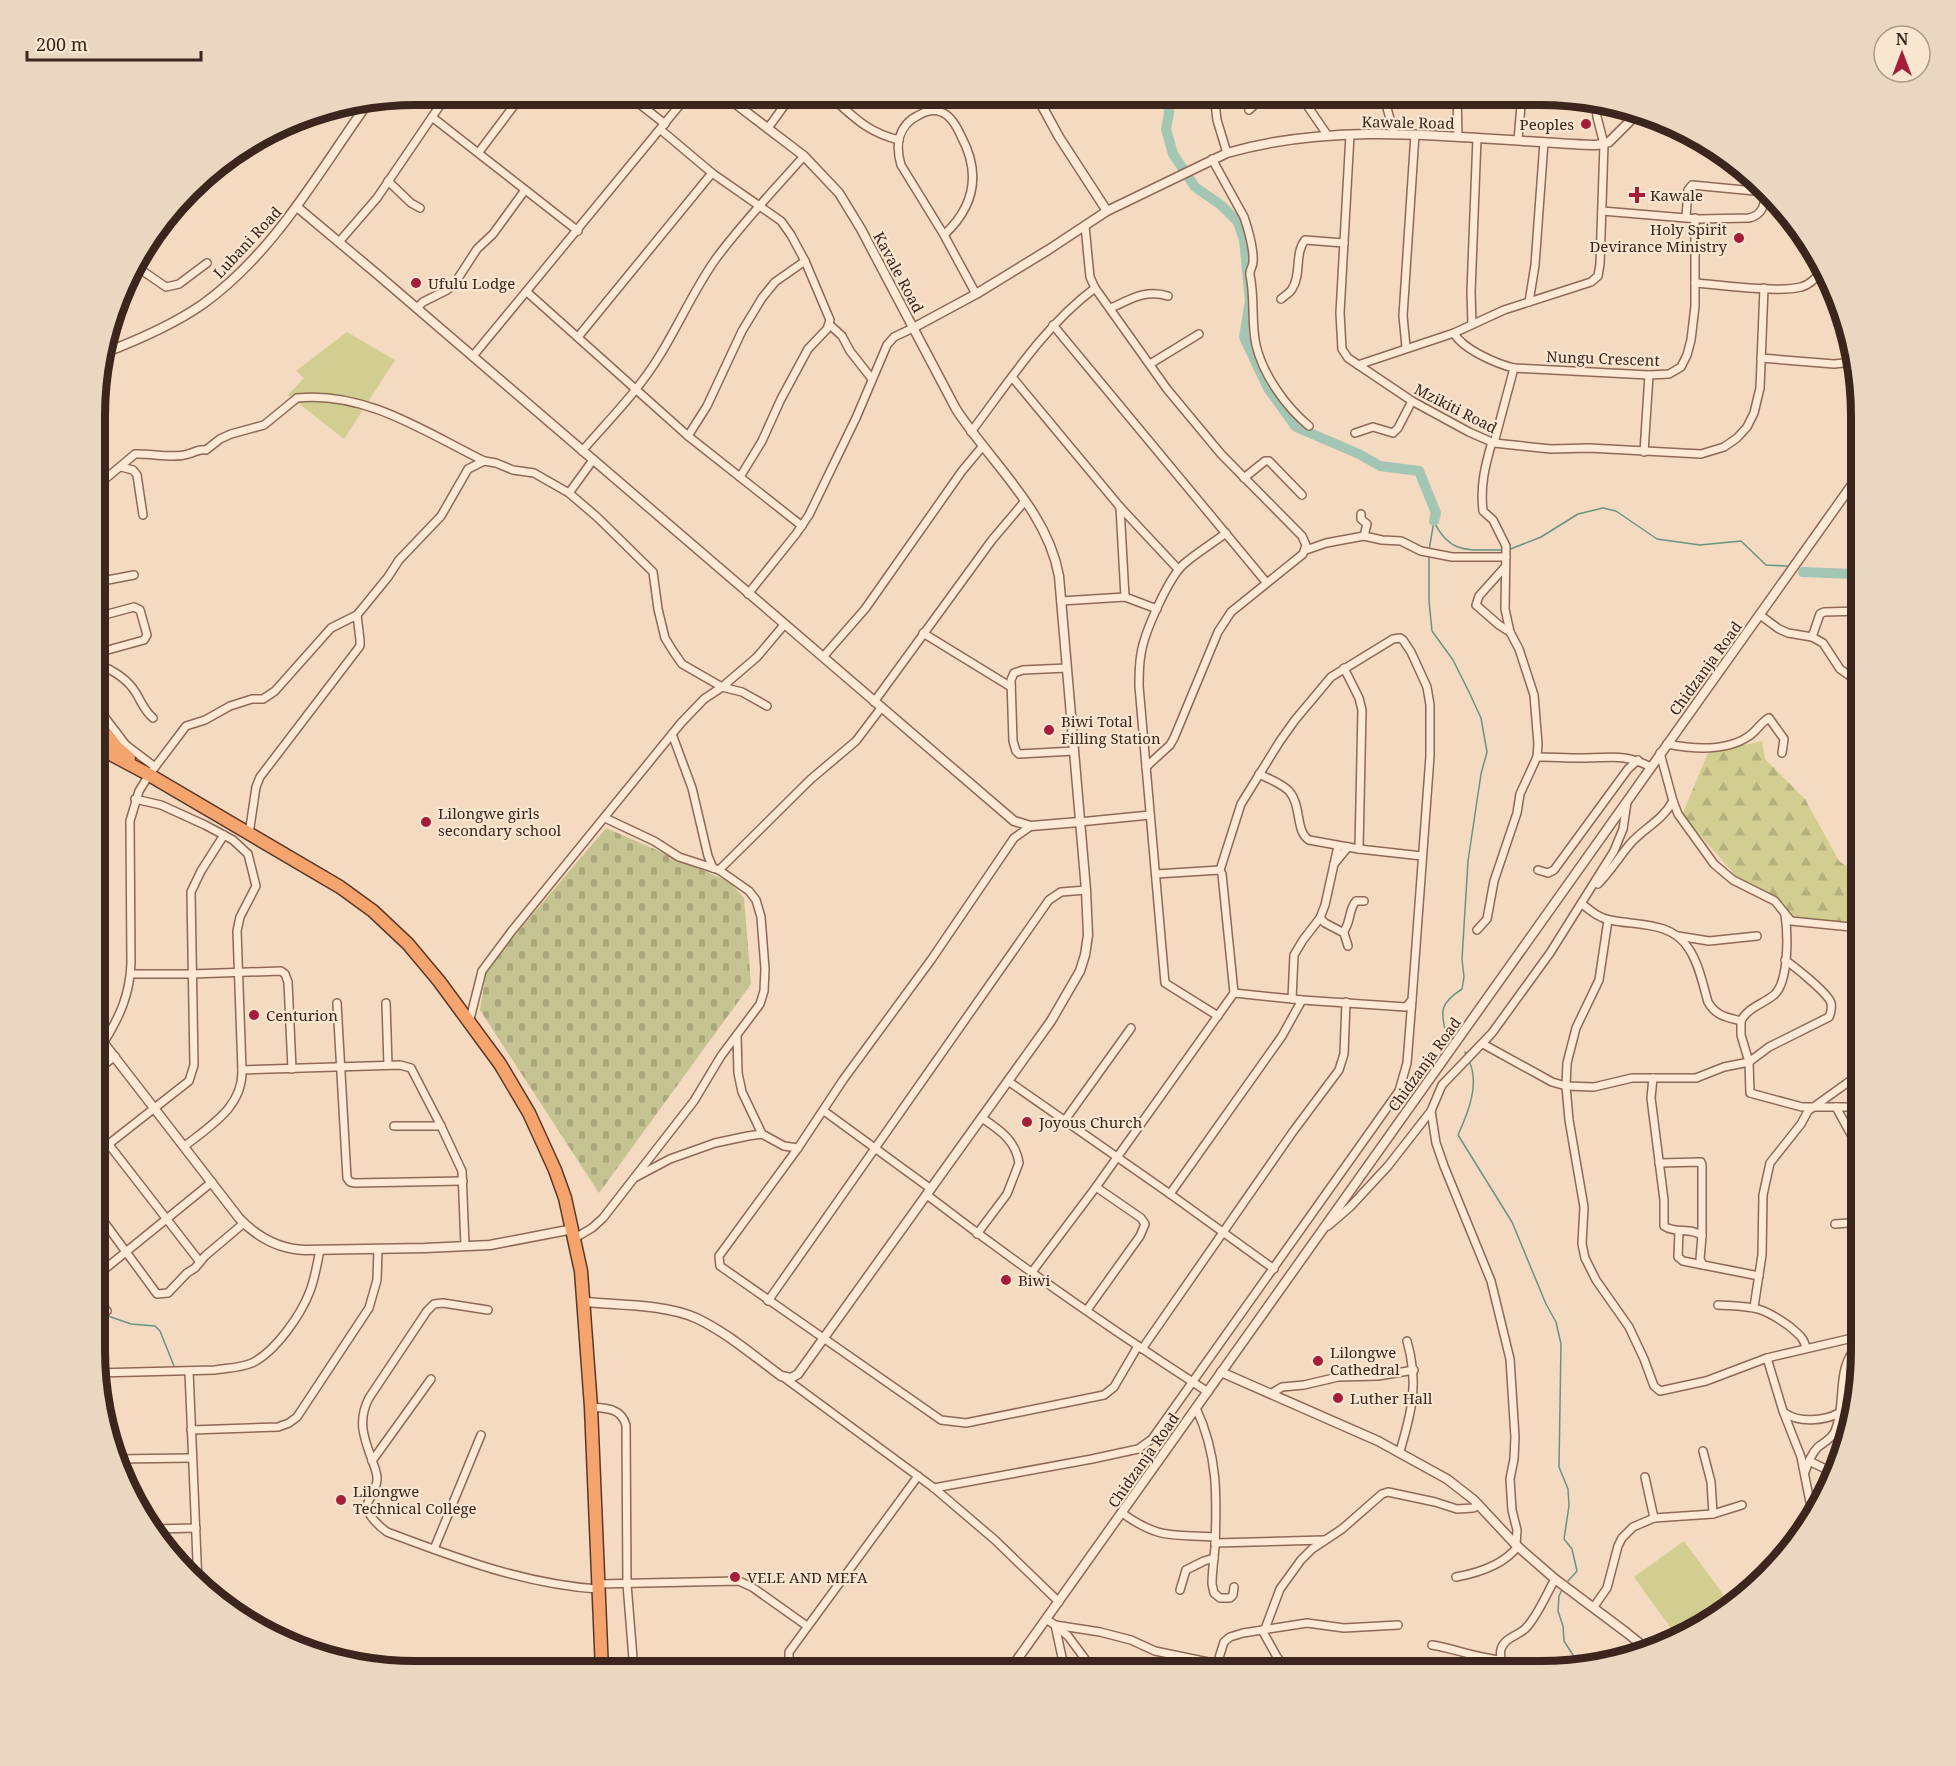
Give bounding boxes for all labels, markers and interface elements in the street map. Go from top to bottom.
scale bar [27,24,201,62]
north arrow [1872,24,1932,84]
text: N [1896,28,1909,50]
text: 200 m [36,32,88,56]
street label: Kawale Road [1361,111,1455,133]
place label: Peoples [1520,114,1574,134]
marker: Peoples [1579,117,1593,131]
place label: Kawale [1650,185,1703,205]
marker: Kawale [1628,186,1646,204]
street label: Lubani Road [209,202,285,282]
place label: Holy Spirit Devirance Ministry [1589,219,1728,256]
street label: Kavale Road [869,228,929,316]
marker: Holy Spirit Devirance Ministry [1732,231,1746,245]
place label: Ufulu Lodge [428,273,515,293]
marker: Ufulu Lodge [409,276,423,290]
street label: Nungu Crescent [1546,346,1660,370]
street label: Mzikiti Road [1411,379,1501,437]
street label: Chidzanja Road [1664,617,1746,719]
place label: Biwi Total Filling Station [1061,711,1161,748]
marker: Biwi Total Filling Station [1042,723,1056,737]
place label: Lilongwe girls secondary school [438,803,562,840]
marker: Lilongwe girls secondary school [419,815,433,829]
place label: Centurion [266,1005,338,1025]
marker: Centurion [247,1008,261,1022]
street label: Chidzanja Road [1383,1013,1465,1115]
place label: Joyous Church [1038,1112,1143,1132]
marker: Joyous Church [1020,1115,1034,1129]
place label: Biwi [1018,1270,1051,1290]
marker: Biwi [999,1273,1013,1287]
place label: Lilongwe Cathedral [1330,1342,1400,1379]
marker: Lilongwe Cathedral [1311,1354,1325,1368]
place label: Luther Hall [1350,1388,1433,1408]
marker: Luther Hall [1331,1391,1345,1405]
street label: Chidzanja Road [1103,1409,1183,1511]
place label: Lilongwe Technical College [353,1481,477,1518]
marker: Lilongwe Technical College [334,1493,348,1507]
place label: VELE AND MEFA [747,1567,868,1587]
marker: VELE AND MEFA [728,1570,742,1584]

